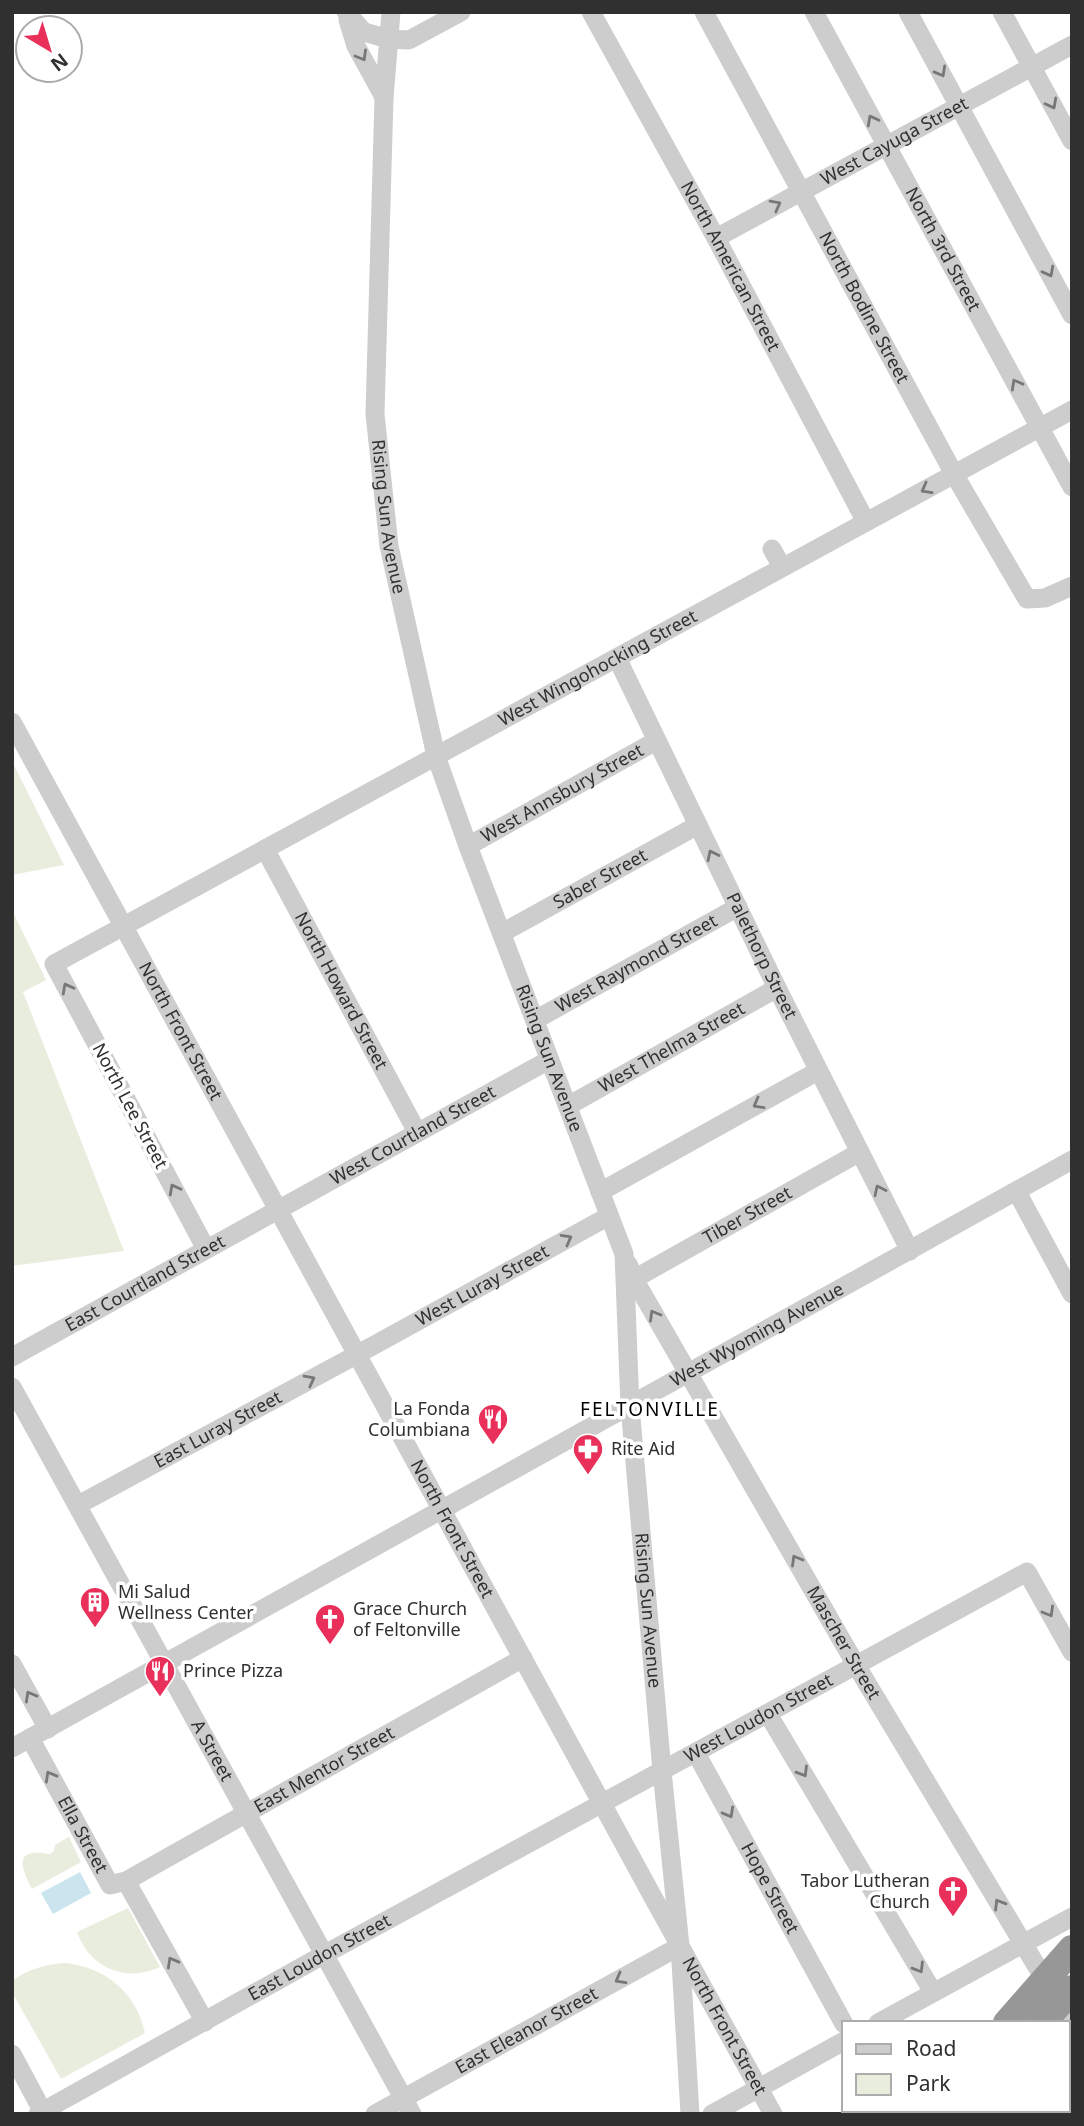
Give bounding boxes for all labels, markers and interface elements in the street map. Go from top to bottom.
north arrow [14,14,84,84]
text: N [45,47,74,77]
one-way arrow [354,49,367,62]
one-way arrow [932,65,946,77]
street label: West Cayuga Street [816,90,972,190]
one-way arrow [1044,97,1057,109]
one-way arrow [866,114,880,127]
street label: North American Street [676,176,787,356]
street label: North 3rd Street [900,183,987,315]
one-way arrow [769,200,781,213]
street label: North Bodine Street [814,227,916,387]
one-way arrow [1041,265,1054,278]
one-way arrow [1010,379,1024,391]
street label: Rising Sun Avenue [367,438,412,596]
one-way arrow [920,481,933,495]
street label: West Wingohocking Street [494,603,701,731]
street label: West Annsbury Street [476,737,648,847]
street label: Saber Street [548,842,651,914]
one-way arrow [707,850,721,862]
street label: Palethorp Street [721,888,804,1023]
street label: North Howard Street [290,907,394,1074]
street label: West Raymond Street [551,908,722,1017]
street label: North Front Street [134,957,229,1104]
street label: Rising Sun Avenue [511,981,589,1135]
one-way arrow [62,983,75,995]
street label: West Thelma Street [594,996,749,1097]
street label: North Lee Street [88,1039,174,1173]
street label: West Courtland Street [325,1079,500,1190]
one-way arrow [753,1096,766,1109]
street label: Tiber Street [698,1180,796,1249]
one-way arrow [169,1184,182,1196]
one-way arrow [874,1185,888,1197]
street label: East Courtland Street [60,1228,229,1336]
one-way arrow [560,1233,573,1247]
street label: West Luray Street [411,1238,553,1331]
street label: West Wyoming Avenue [666,1276,848,1392]
one-way arrow [649,1309,662,1322]
one-way arrow [303,1375,315,1388]
street label: East Luray Street [149,1384,286,1473]
place label: La Fonda Columbiana [368,1396,470,1441]
district label: FELTONVILLE [580,1396,720,1422]
restaurant icon: La Fonda Columbiana [476,1402,510,1446]
pharmacy icon: Rite Aid [571,1432,605,1476]
place label: Rite Aid [611,1436,675,1460]
street label: North Front Street [405,1455,501,1602]
street label: Rising Sun Avenue [630,1532,668,1689]
one-way arrow [791,1555,804,1568]
place label: Mi Salud Wellness Center [118,1579,254,1624]
street label: Mascher Street [802,1581,887,1704]
building icon: Mi Salud Wellness Center [78,1585,112,1629]
place label: Grace Church of Feltonville [353,1596,467,1641]
church icon: Grace Church of Feltonville [313,1602,347,1646]
one-way arrow [1041,1605,1054,1617]
restaurant icon: Prince Pizza [143,1654,177,1698]
place label: Prince Pizza [183,1658,283,1682]
street label: West Loudon Street [679,1667,837,1767]
one-way arrow [25,1691,38,1704]
street label: A Street [186,1715,240,1785]
street label: East Mentor Street [249,1720,398,1818]
one-way arrow [794,1765,807,1778]
one-way arrow [45,1770,58,1783]
street label: Ella Street [53,1791,114,1877]
one-way arrow [721,1806,734,1818]
street label: Hope Street [736,1838,806,1938]
place label: Tabor Lutheran Church [801,1868,930,1913]
church icon: Tabor Lutheran Church [936,1874,970,1918]
one-way arrow [994,1898,1007,1911]
street label: East Loudon Street [243,1907,395,2006]
street label: North Front Street [677,1952,773,2099]
one-way arrow [167,1957,180,1970]
one-way arrow [911,1961,924,1974]
one-way arrow [615,1971,627,1984]
street label: East Eleanor Street [450,1980,602,2079]
legend [842,2021,1070,2112]
text: Road [906,2034,956,2062]
text: Park [906,2069,951,2097]

